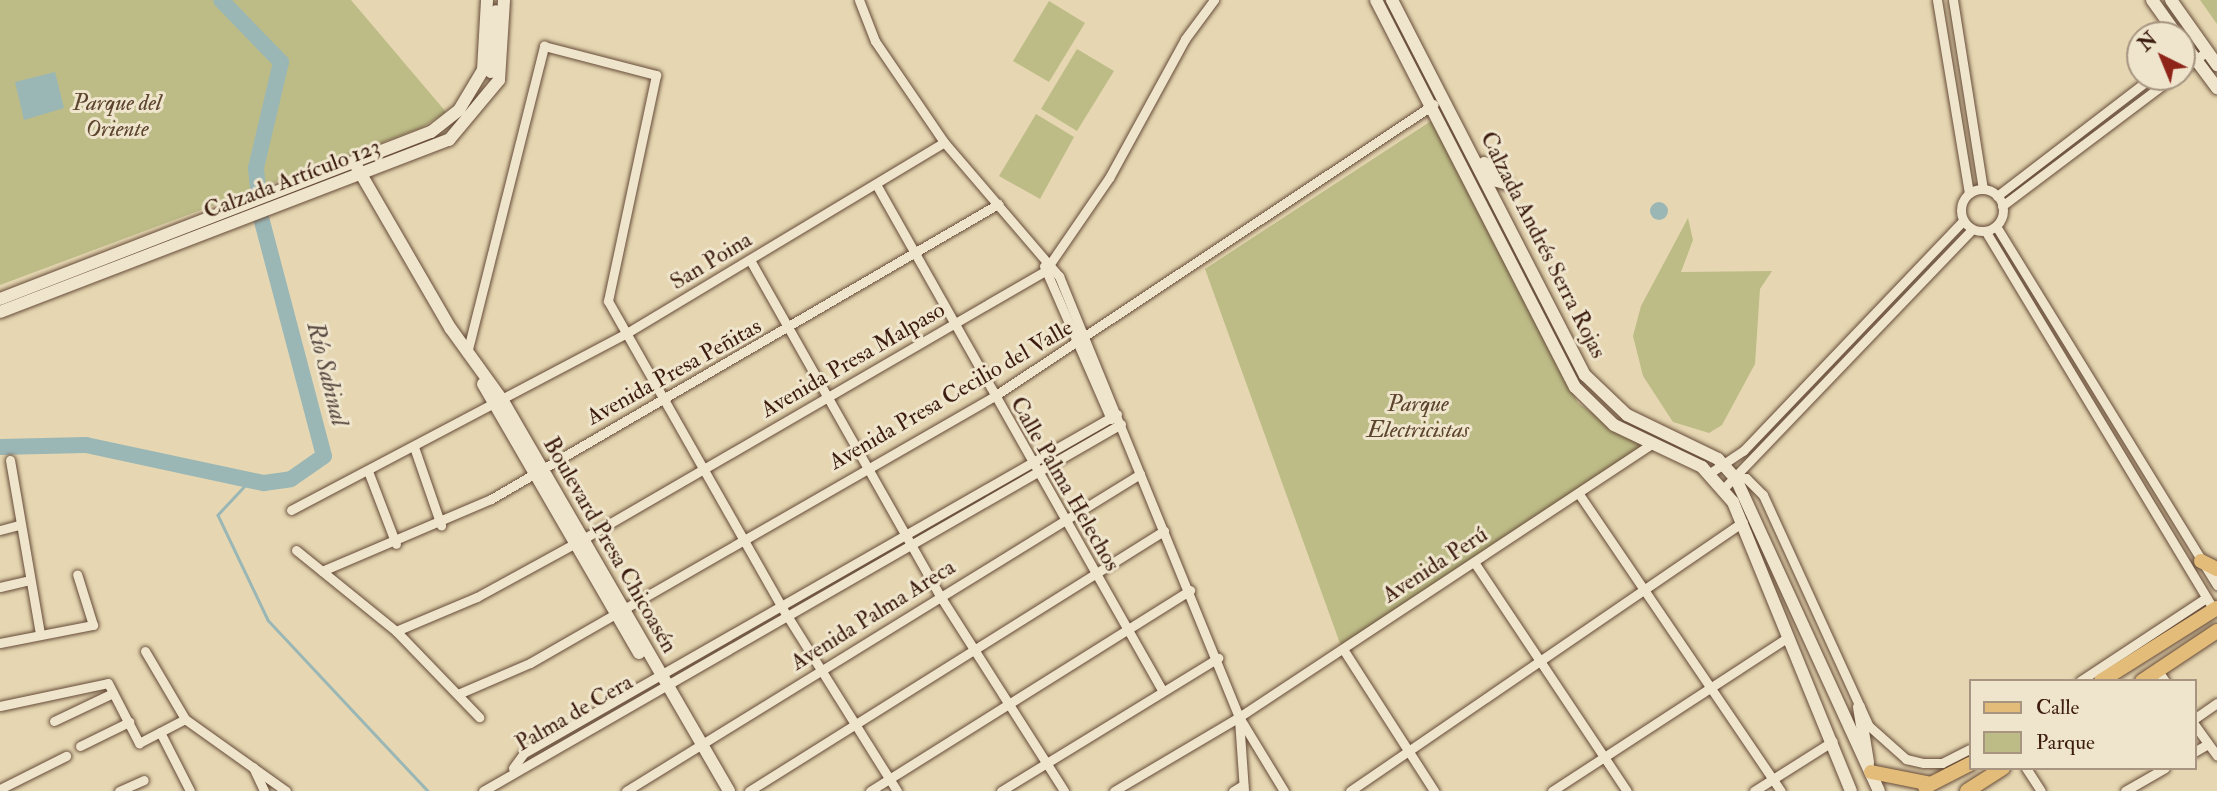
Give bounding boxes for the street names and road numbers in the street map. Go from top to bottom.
street label: Calzada Andrés Serra Rojas [1474,127,1612,363]
street label: Calzada Artículo 123 [200,133,384,225]
street label: San Poina [665,226,757,296]
street label: Avenida Presa Malpaso [756,296,950,424]
street label: Avenida Presa Peñitas [582,313,766,431]
street label: Avenida Presa Cecilio del Valle [824,314,1078,476]
street label: Calle Palma Helechos [1004,392,1126,576]
street label: Boulevard Presa Chicoasén [537,432,683,658]
street label: Avenida Perú [1377,521,1493,609]
street label: Avenida Palma Areca [786,553,960,677]
street label: Palma de Cera [511,668,637,758]

